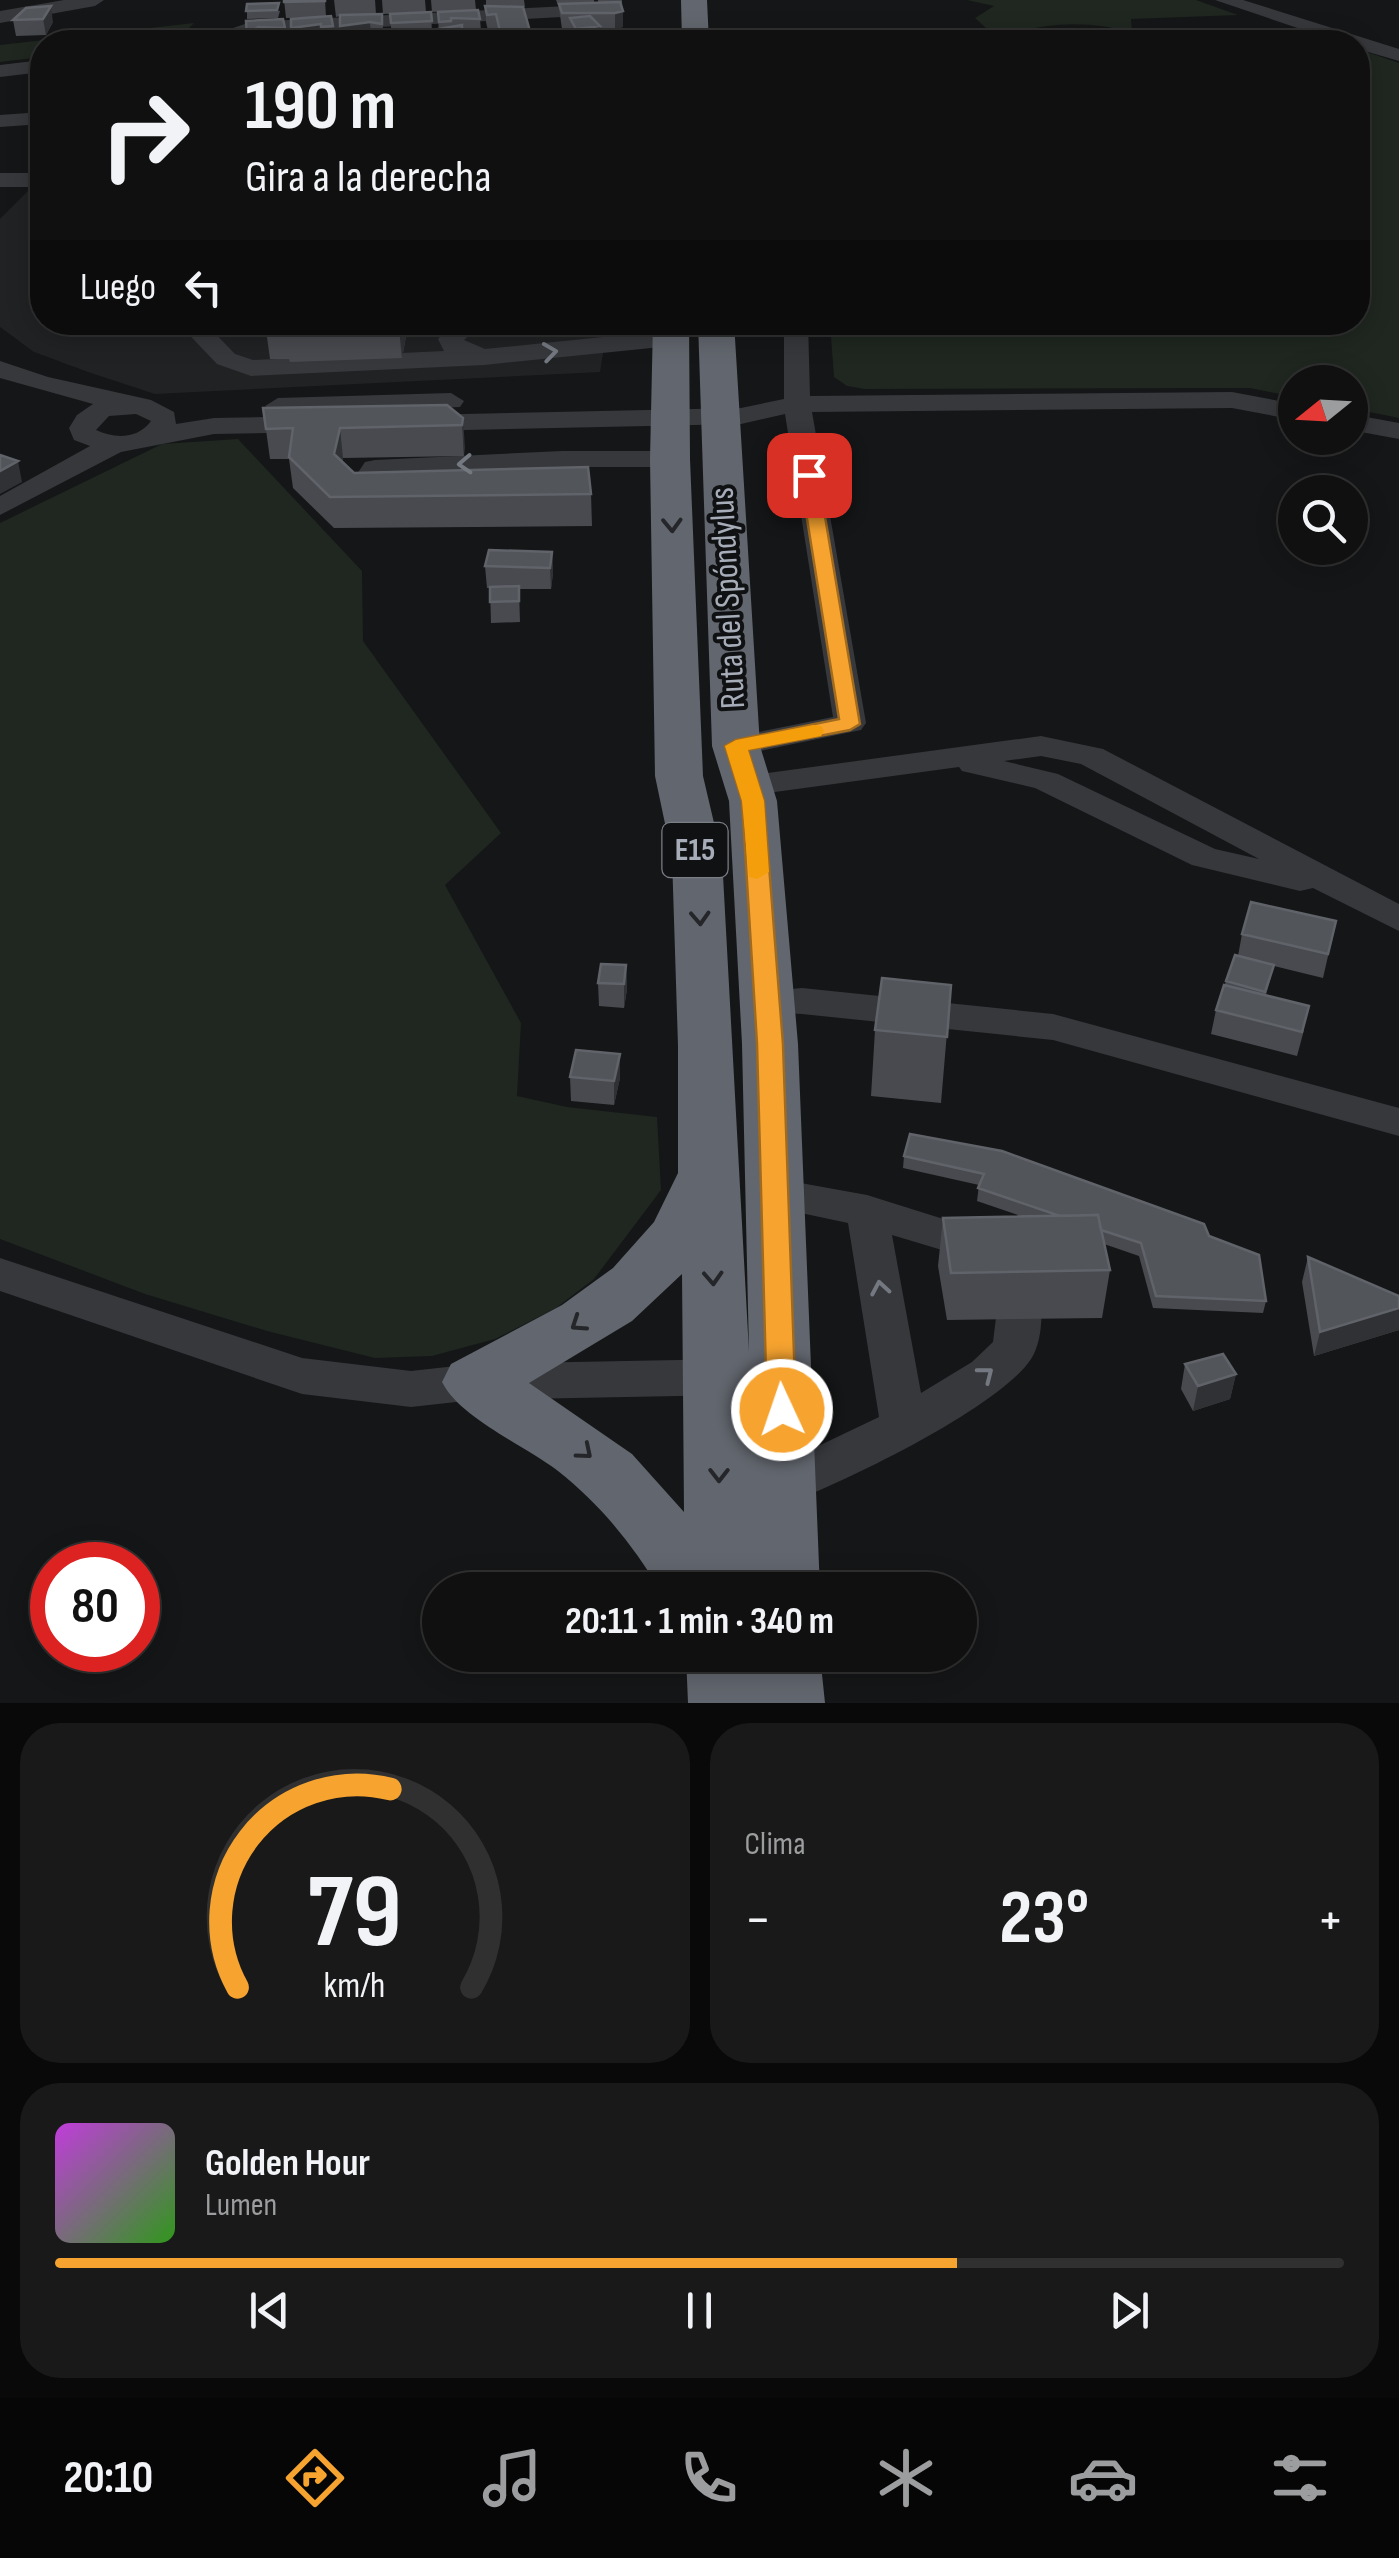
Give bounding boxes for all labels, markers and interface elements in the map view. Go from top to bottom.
text: 190 m [245,65,396,149]
icon: right [80,70,210,200]
text: Gira a la derecha [245,150,492,205]
icon: left [176,260,231,315]
text: Luego [80,265,156,310]
one-way arrow [542,342,558,363]
north arrow [1278,365,1368,455]
map controls [1278,365,1368,565]
pin [767,433,852,518]
icon: arrive [782,448,837,503]
one-way arrow [456,453,472,474]
button: search [1278,475,1368,565]
street label: Ruta del Spóndylus [701,486,755,710]
one-way arrow [662,517,683,533]
road number: E15 [662,823,728,877]
one-way arrow [689,910,710,926]
one-way arrow [702,1270,723,1286]
one-way arrow [871,1280,892,1296]
one-way arrow [571,1312,590,1330]
position arrow [730,1358,834,1462]
one-way arrow [975,1368,993,1386]
one-way arrow [574,1441,592,1459]
one-way arrow [708,1468,730,1484]
speed limit sign: 80 [30,1542,160,1672]
text: 20:11 · 1 min · 340 m [565,1599,834,1644]
text: Clima [745,1825,805,1864]
text: 79 [307,1851,402,1976]
text: 23° [999,1874,1089,1965]
text: − [745,1887,771,1954]
text: + [1317,1887,1344,1954]
text: km/h [324,1965,386,2008]
text: Golden Hour [205,2141,370,2186]
text: Lumen [205,2186,277,2225]
icon: previous [242,2283,297,2338]
icon: pause [672,2283,727,2338]
icon: next [1102,2283,1157,2338]
icon: directions [280,2443,350,2513]
icon: music [477,2443,547,2513]
icon: phone [674,2443,744,2513]
icon: climate [871,2443,941,2513]
icon: car [1068,2443,1138,2513]
icon: filters [1265,2443,1335,2513]
text: 20:10 [64,2451,153,2506]

